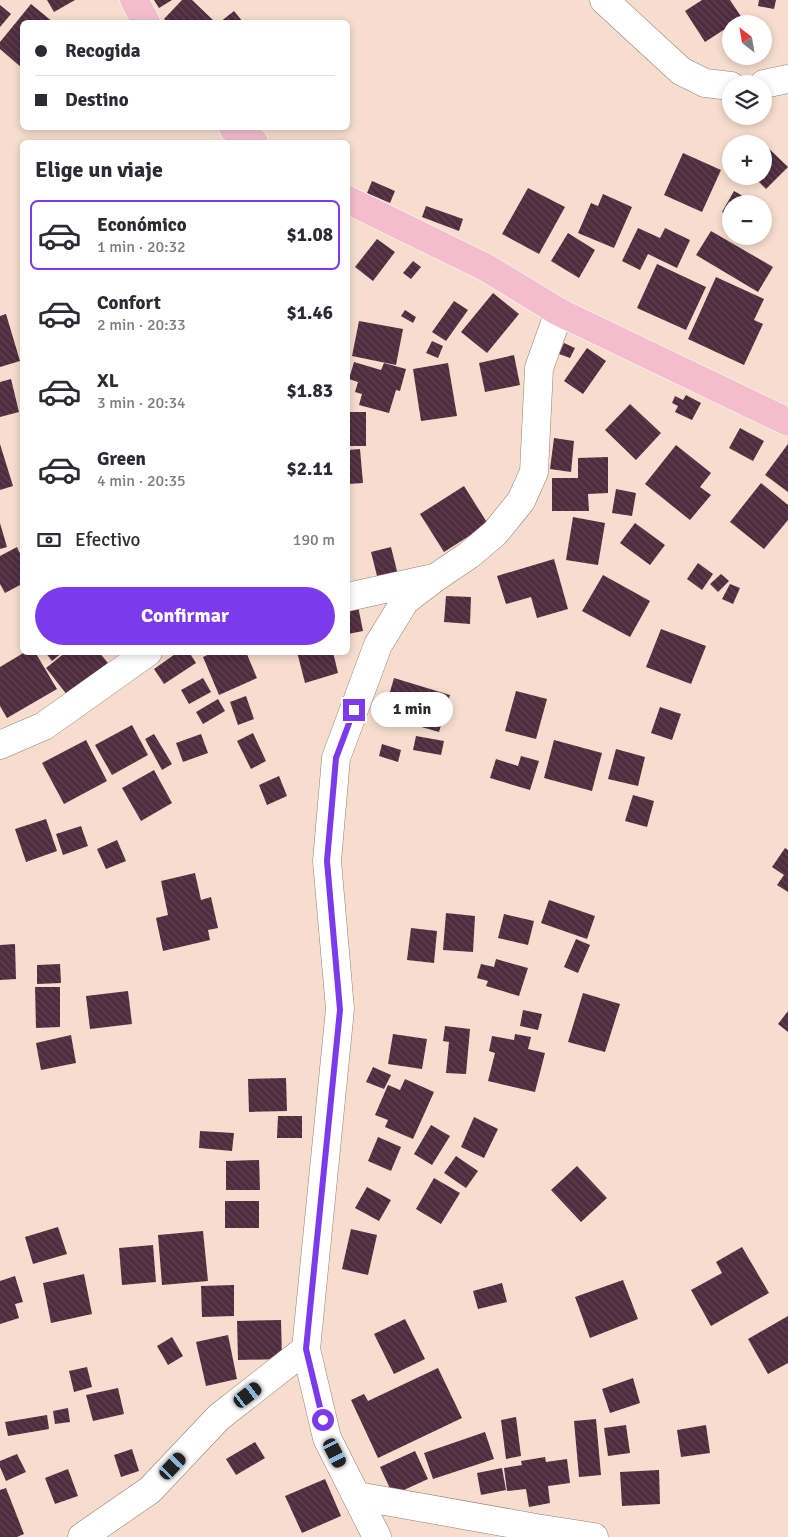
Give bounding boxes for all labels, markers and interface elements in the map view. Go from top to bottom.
north arrow [722,15,772,65]
map controls [722,15,772,245]
text: Recogida [65,39,140,63]
button: layers [722,75,772,125]
text: Destino [65,88,129,112]
button: + [722,135,772,185]
text: Elige un viaje [35,156,163,183]
button: − [722,195,772,245]
icon: car [37,213,82,258]
text: Económico [97,213,187,237]
text: $1.08 [287,223,333,247]
text: 1 min · 20:32 [97,237,186,257]
icon: car [37,291,82,336]
text: Confort [97,291,161,315]
text: $1.46 [287,301,333,325]
text: 2 min · 20:33 [97,315,186,335]
icon: car [37,369,82,414]
text: XL [97,369,119,393]
text: $1.83 [287,379,333,403]
text: 3 min · 20:34 [97,393,186,413]
icon: car [37,447,82,492]
text: Green [97,447,146,471]
text: $2.11 [287,457,333,481]
text: 4 min · 20:35 [97,471,186,491]
icon: cash [35,526,63,554]
text: Efectivo [75,528,140,552]
text: 190 m [293,530,335,550]
button: Confirmar [35,587,335,645]
callout: 1 min [372,692,454,728]
route end [343,699,365,721]
text: 1 min [393,699,431,719]
car [231,1380,264,1410]
route start [312,1409,334,1431]
car [321,1436,348,1470]
car [157,1450,188,1482]

